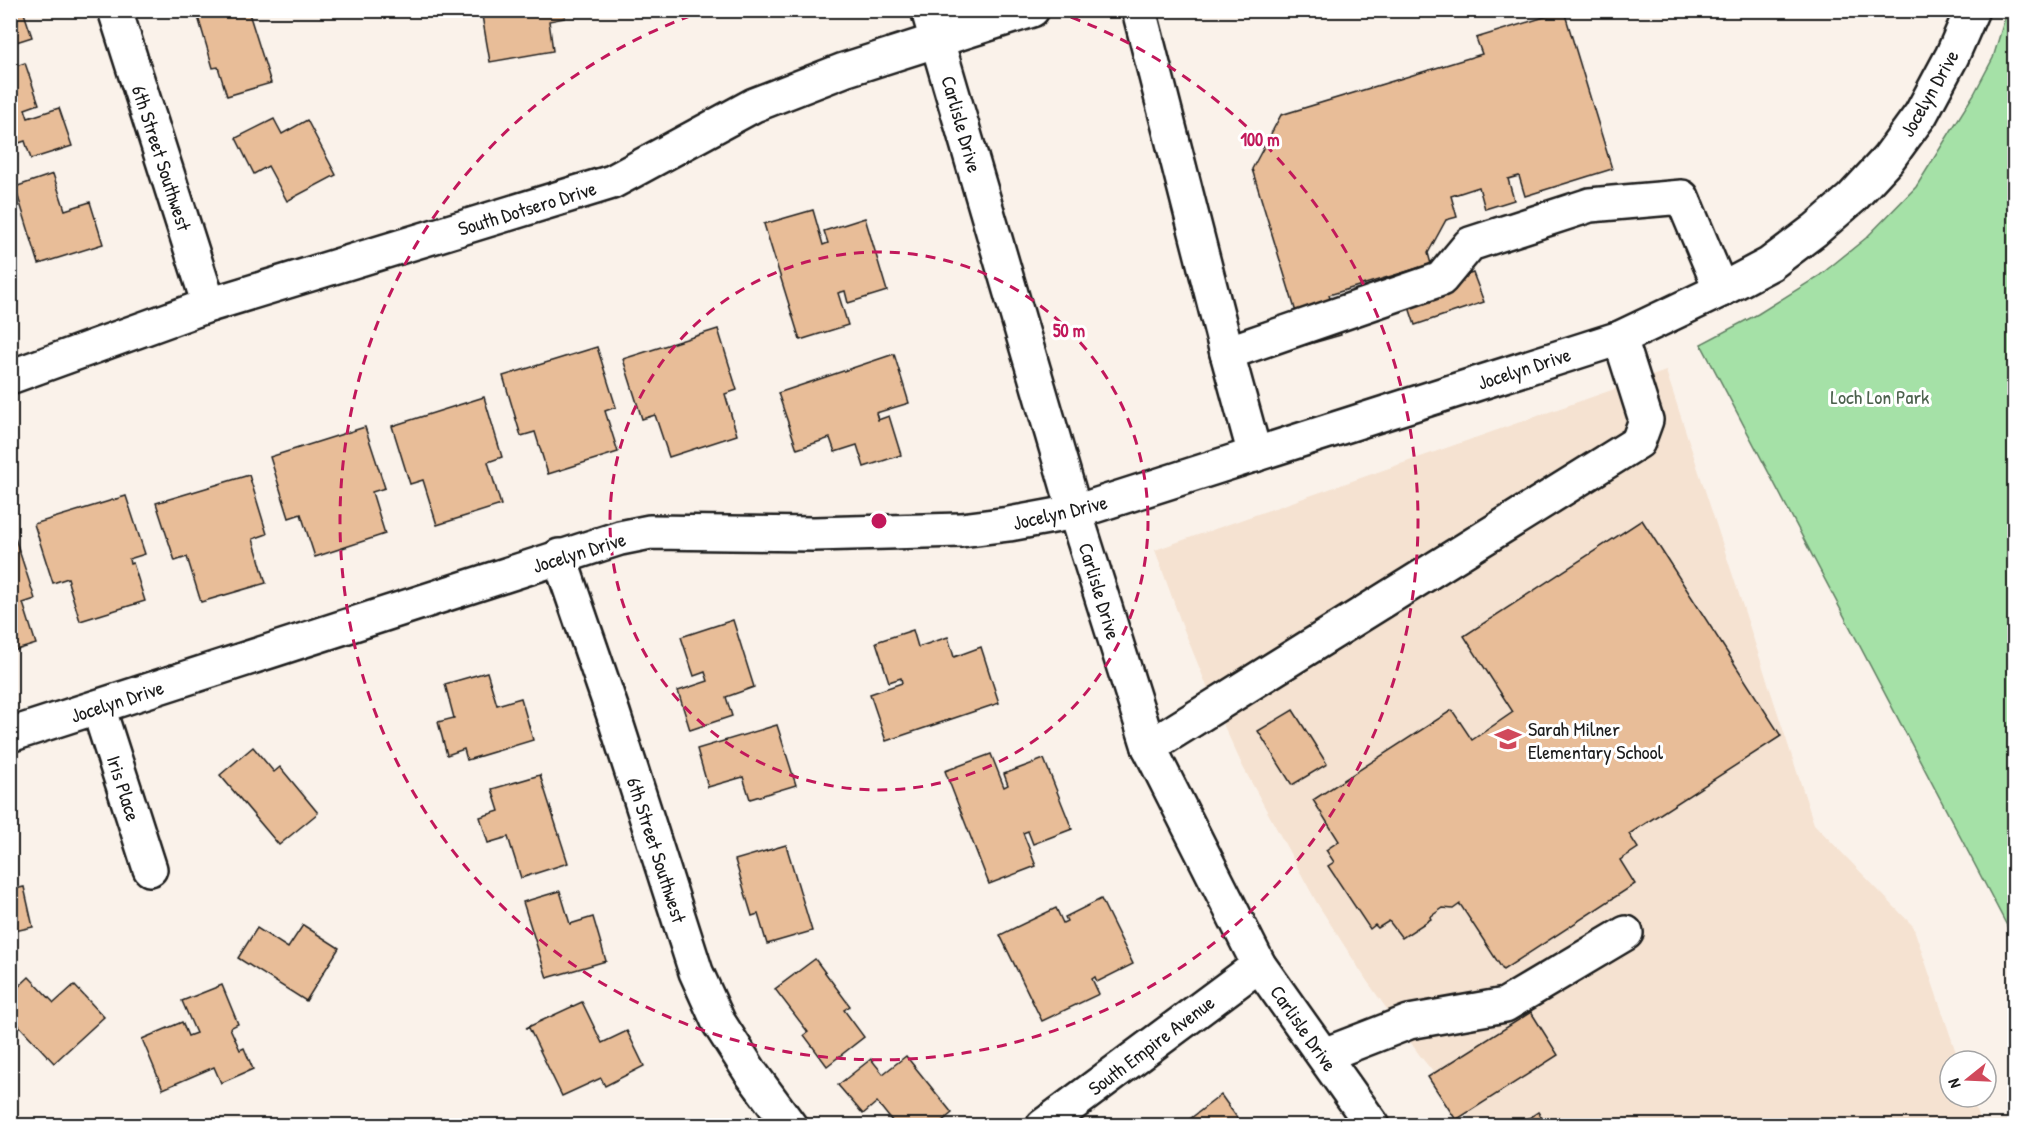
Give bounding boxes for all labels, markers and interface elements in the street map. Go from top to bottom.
street label: Jocelyn Drive [1893,45,1965,141]
street label: Carlisle Drive [935,72,989,176]
street label: 6th Street Southwest [126,82,199,235]
text: 100 m [1240,127,1280,152]
street label: South Dotsero Drive [455,174,599,242]
text: 50 m [1053,318,1085,343]
street label: Jocelyn Drive [1474,340,1574,396]
park label: Loch Lon Park [1831,383,1929,410]
street label: Jocelyn Drive [1010,488,1110,536]
centre of rings [869,511,889,531]
street label: Jocelyn Drive [529,525,629,579]
street label: Carlisle Drive [1073,539,1127,643]
street label: Jocelyn Drive [67,673,167,729]
place label: Sarah Milner Elementary School [1528,715,1664,765]
school or university icon: Sarah Milner Elementary School [1493,724,1523,754]
street label: Iris Place [101,752,147,824]
street label: 6th Street Southwest [621,774,694,927]
street label: Carlisle Drive [1264,979,1344,1077]
street label: South Empire Avenue [1082,989,1220,1101]
north arrow [1938,1049,1998,1109]
text: N [1942,1076,1966,1091]

